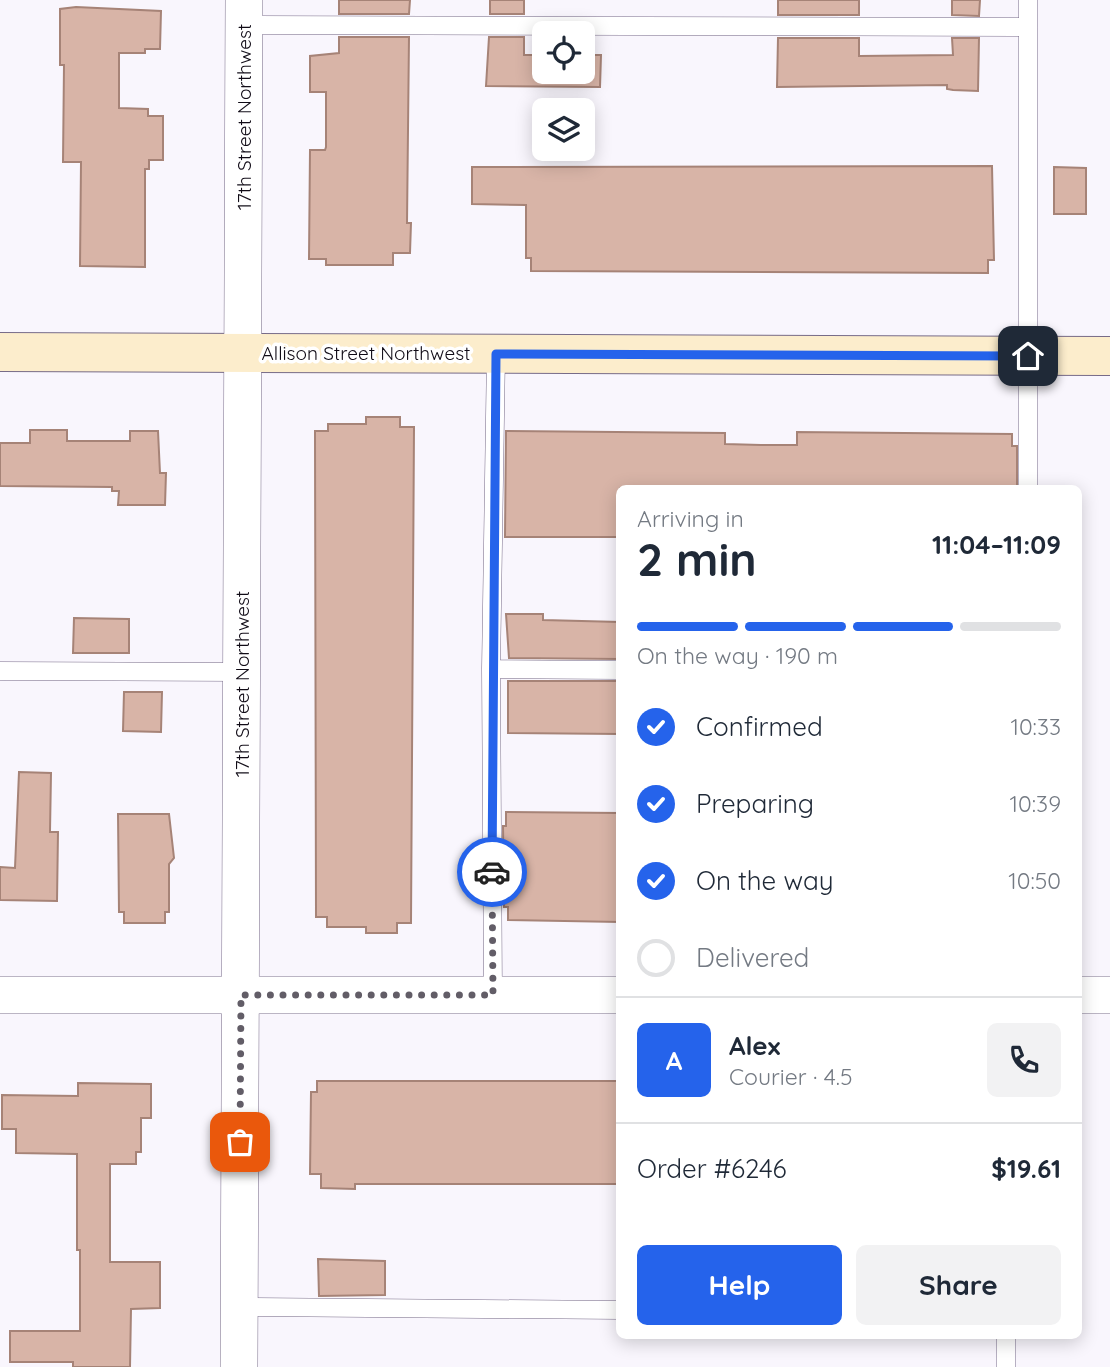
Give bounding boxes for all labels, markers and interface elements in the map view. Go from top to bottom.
map controls [532,21,595,161]
button: locate [532,21,595,84]
street label: 17th Street Northwest [232,24,256,210]
button: layers [532,98,595,161]
pin [998,326,1058,386]
icon: home [1009,337,1047,375]
street label: Allison Street Northwest [261,341,471,365]
text: Arriving in [637,504,744,533]
text: 11:04–11:09 [932,528,1061,561]
text: 2 min [637,530,757,588]
street label: 17th Street Northwest [230,591,254,777]
text: On the way · 190 m [637,641,838,670]
icon: check [637,708,675,746]
text: Confirmed [696,710,823,743]
text: 10:33 [1010,712,1061,741]
icon: check [637,785,675,823]
text: Preparing [696,787,814,820]
text: 10:39 [1010,789,1061,818]
courier [457,837,527,907]
icon: car [473,853,511,891]
icon: check [637,862,675,900]
text: On the way [696,864,834,897]
text: 10:50 [1008,866,1061,895]
text: Delivered [696,941,809,974]
button: phone [987,1023,1061,1097]
text: Alex [729,1029,780,1062]
text: A [666,1044,682,1077]
text: Courier · 4.5 [729,1062,853,1091]
pin [210,1112,270,1172]
icon: bag [221,1123,259,1161]
text: Order #6246 [637,1152,787,1185]
text: $19.61 [991,1152,1061,1185]
button: Help [637,1245,842,1325]
button: Share [856,1245,1061,1325]

